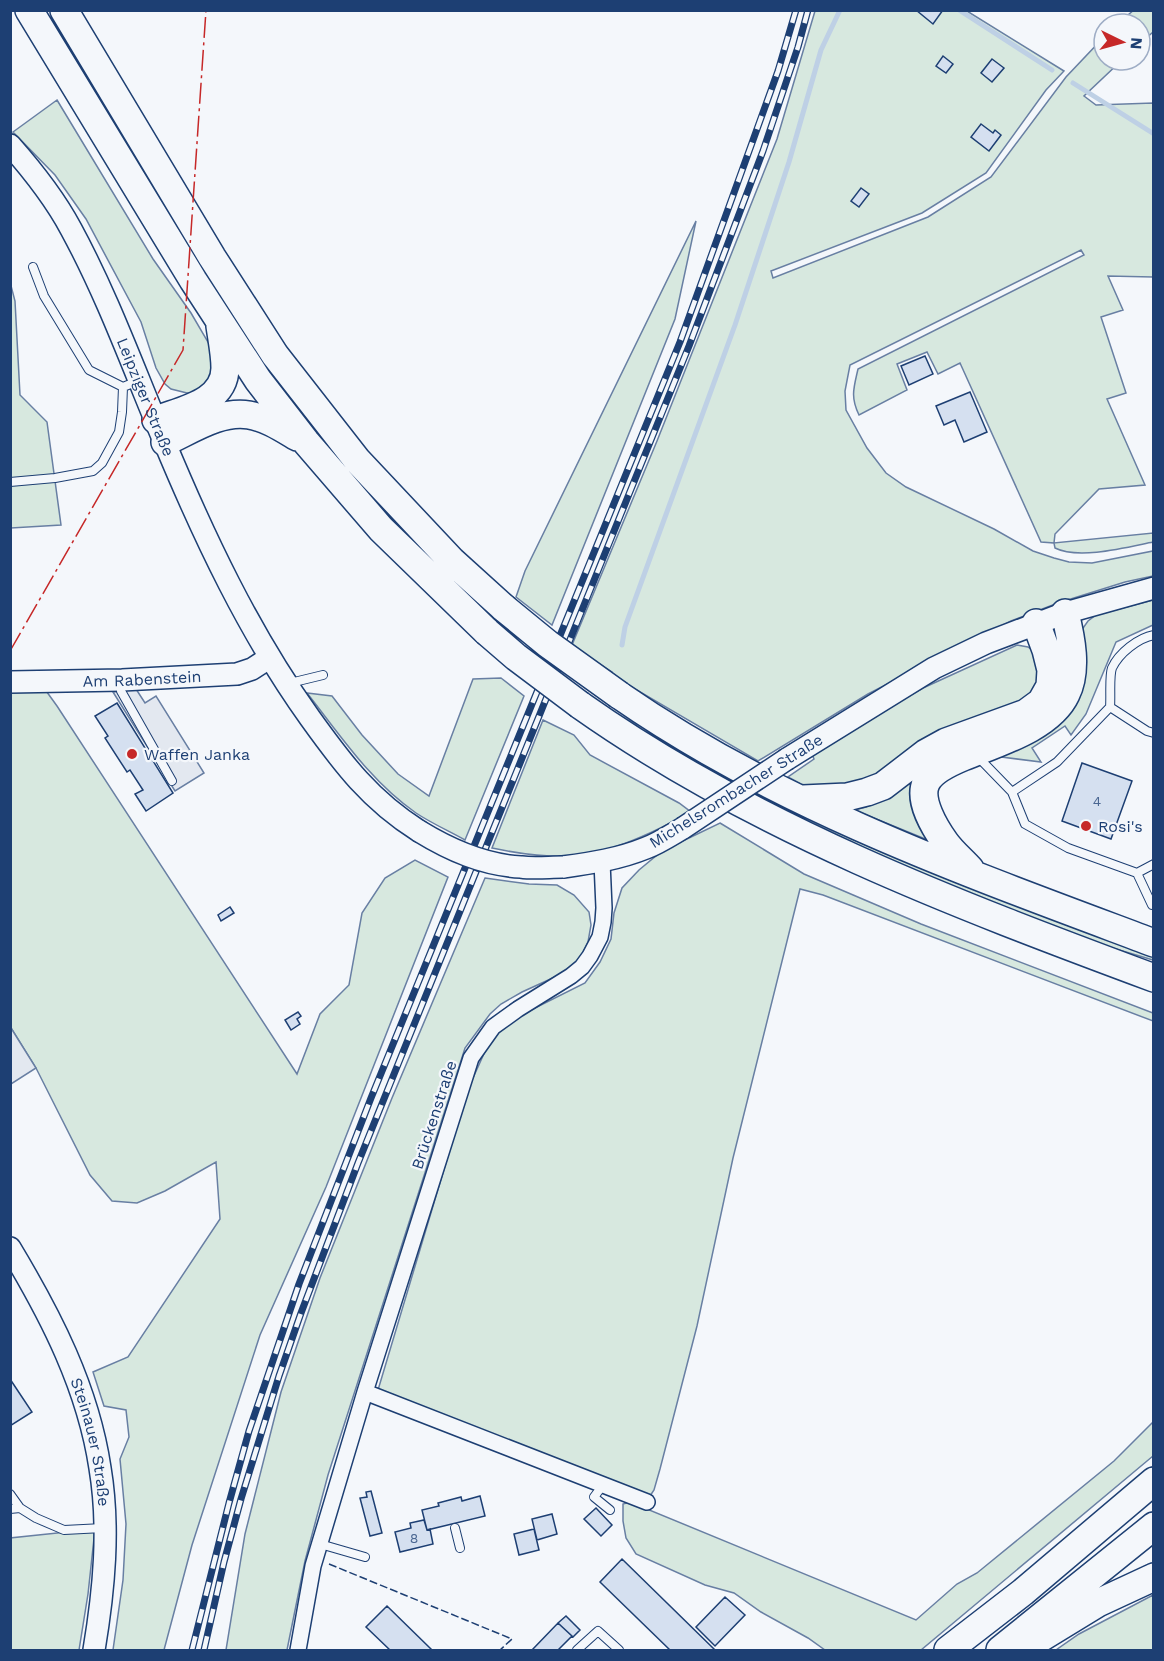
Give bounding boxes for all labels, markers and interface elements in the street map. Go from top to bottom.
north arrow [1092,12,1152,72]
text: N [1126,37,1146,50]
street label: Leipziger Straße [113,335,179,459]
street label: Am Rabenstein [82,666,202,690]
street label: Michelsrombacher Straße [646,730,826,852]
place label: Waffen Janka [144,745,250,764]
marker: Waffen Janka [125,747,139,761]
house number: 4 [1093,793,1101,809]
place label: Rosi's [1098,817,1143,836]
marker: Rosi's [1079,819,1093,833]
street label: Brückenstraße [407,1058,461,1172]
street label: Steinauer Straße [67,1375,114,1507]
house number: 8 [410,1530,418,1546]

